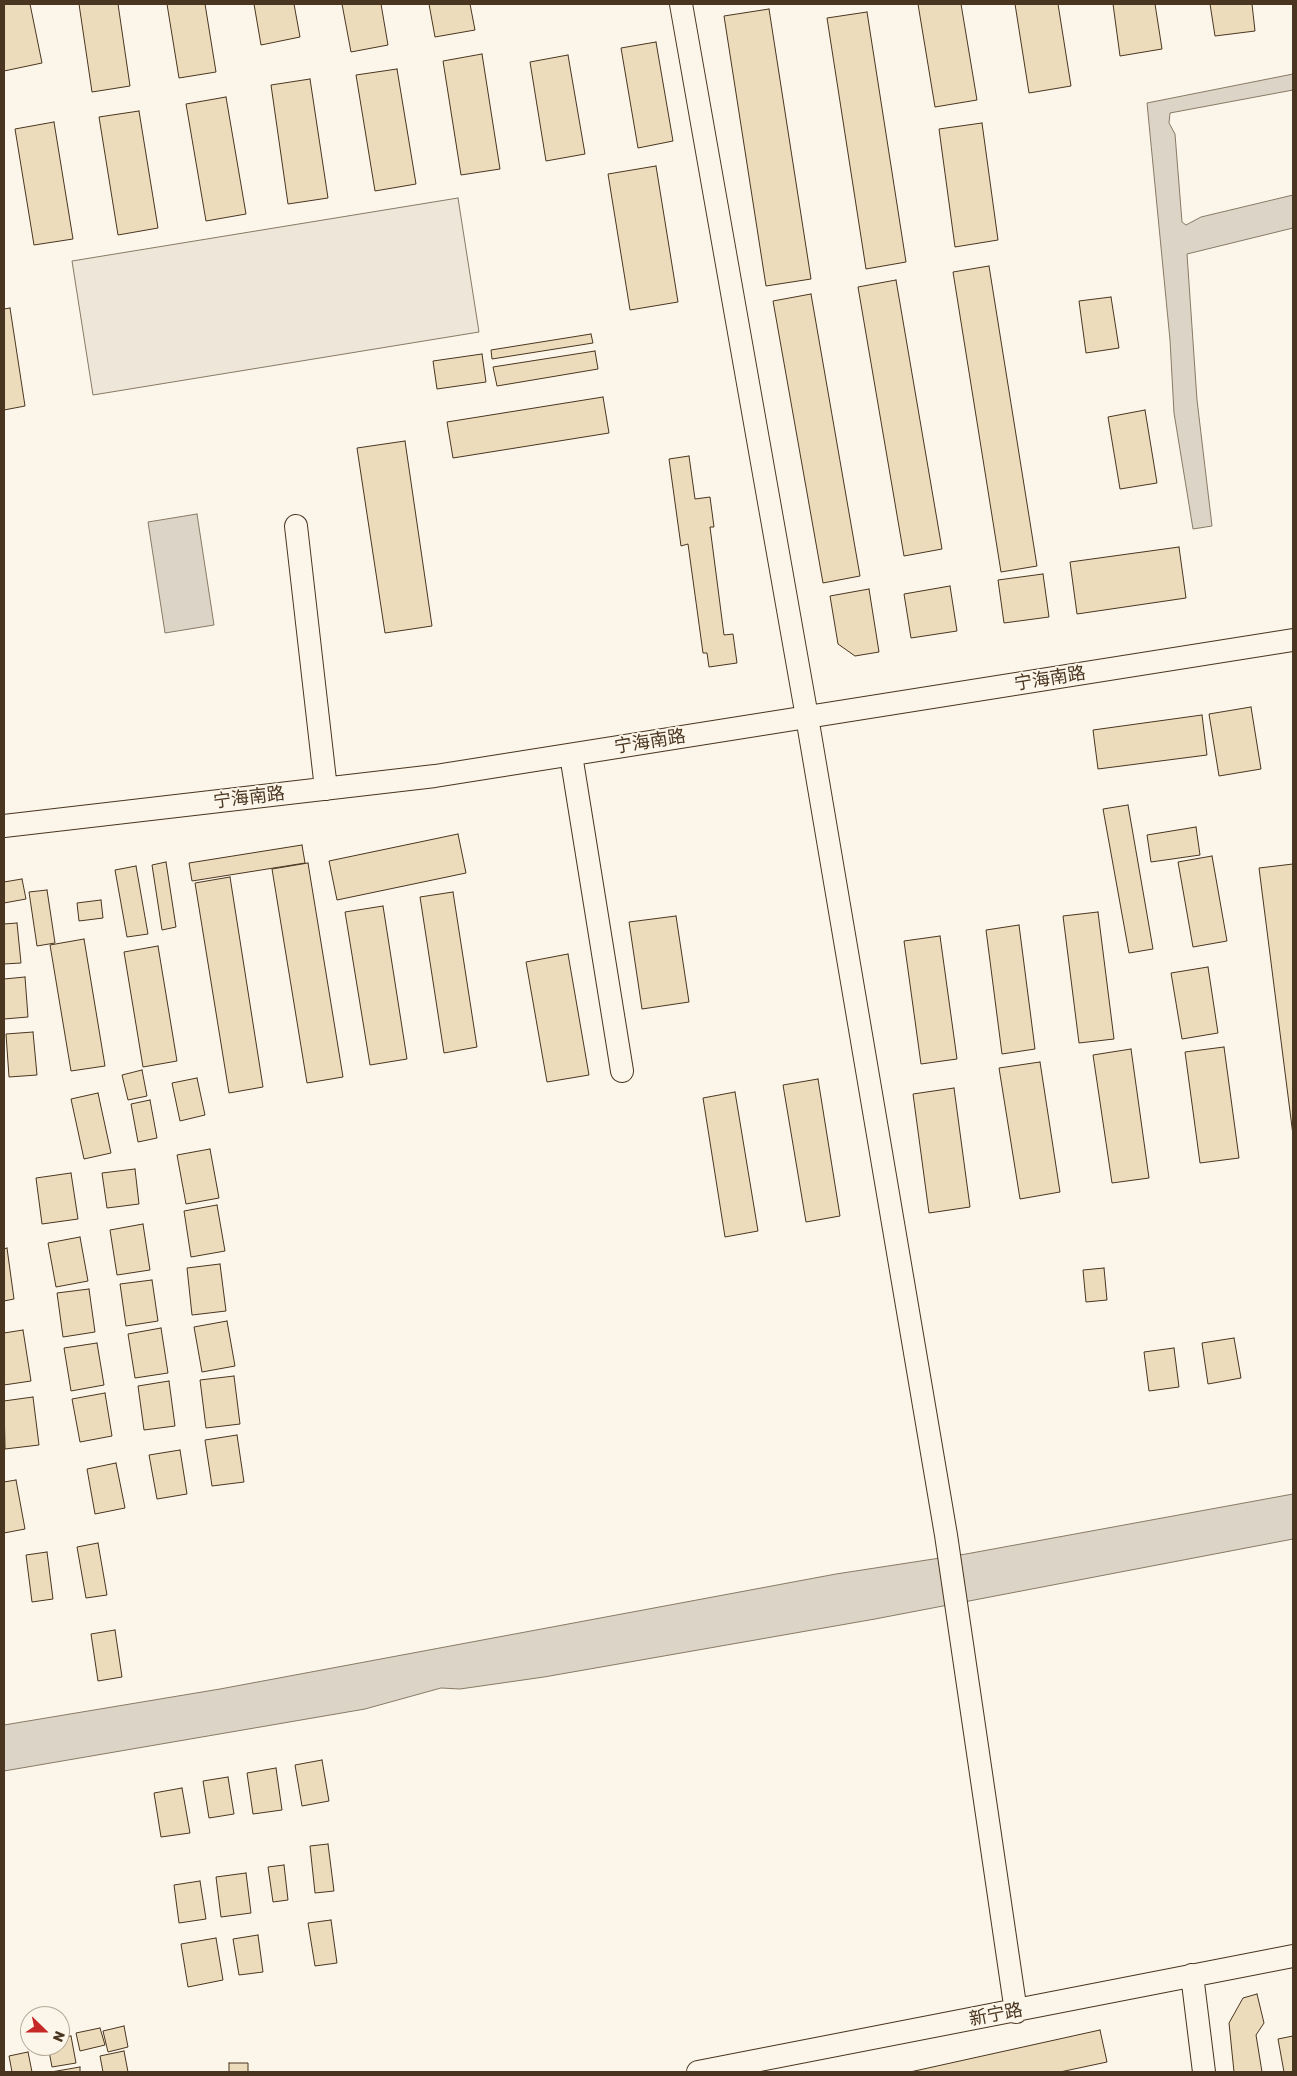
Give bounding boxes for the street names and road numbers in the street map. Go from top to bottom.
street label: 宁海南路 [1013,663,1087,695]
street label: 宁海南路 [613,726,687,758]
street label: 宁海南路 [212,783,286,813]
street label: 新宁路 [967,1999,1025,2031]

